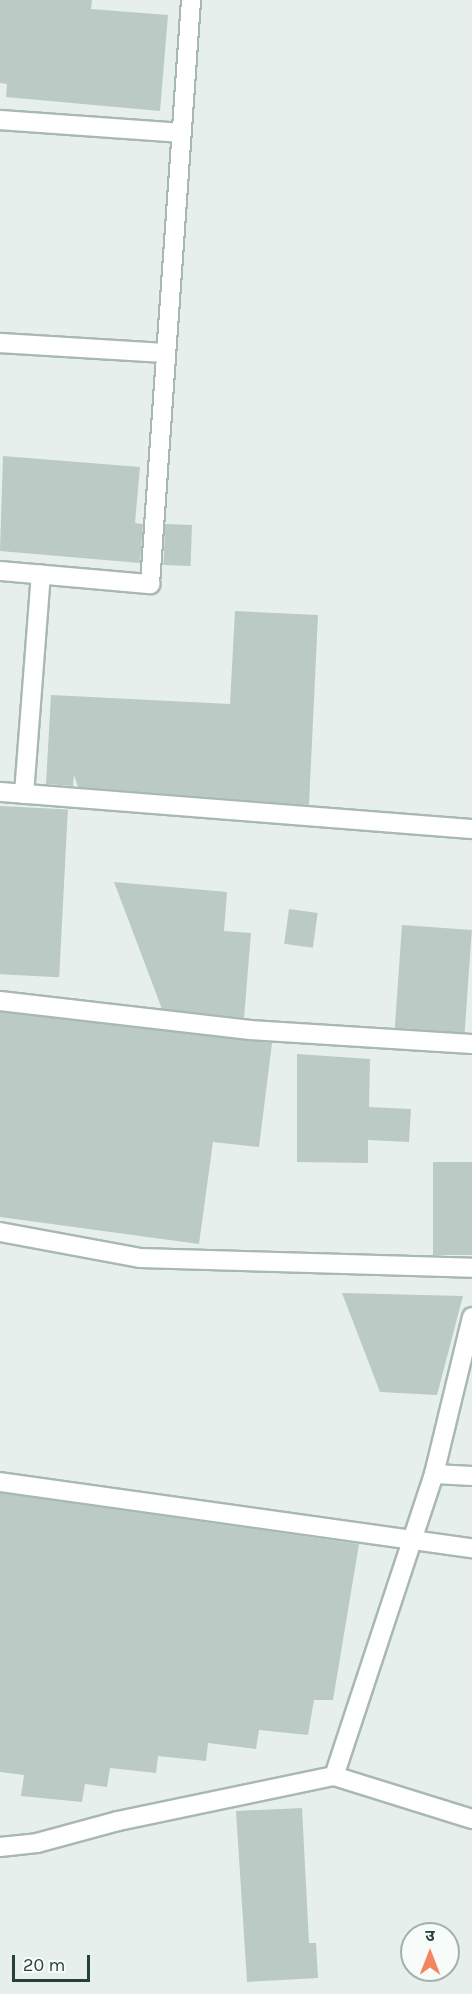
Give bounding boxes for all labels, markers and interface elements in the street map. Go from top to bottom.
north arrow [400,1922,460,1982]
text: उ [425,1926,435,1945]
scale bar [15,1943,93,1981]
text: 20 m [23,1954,65,1976]

